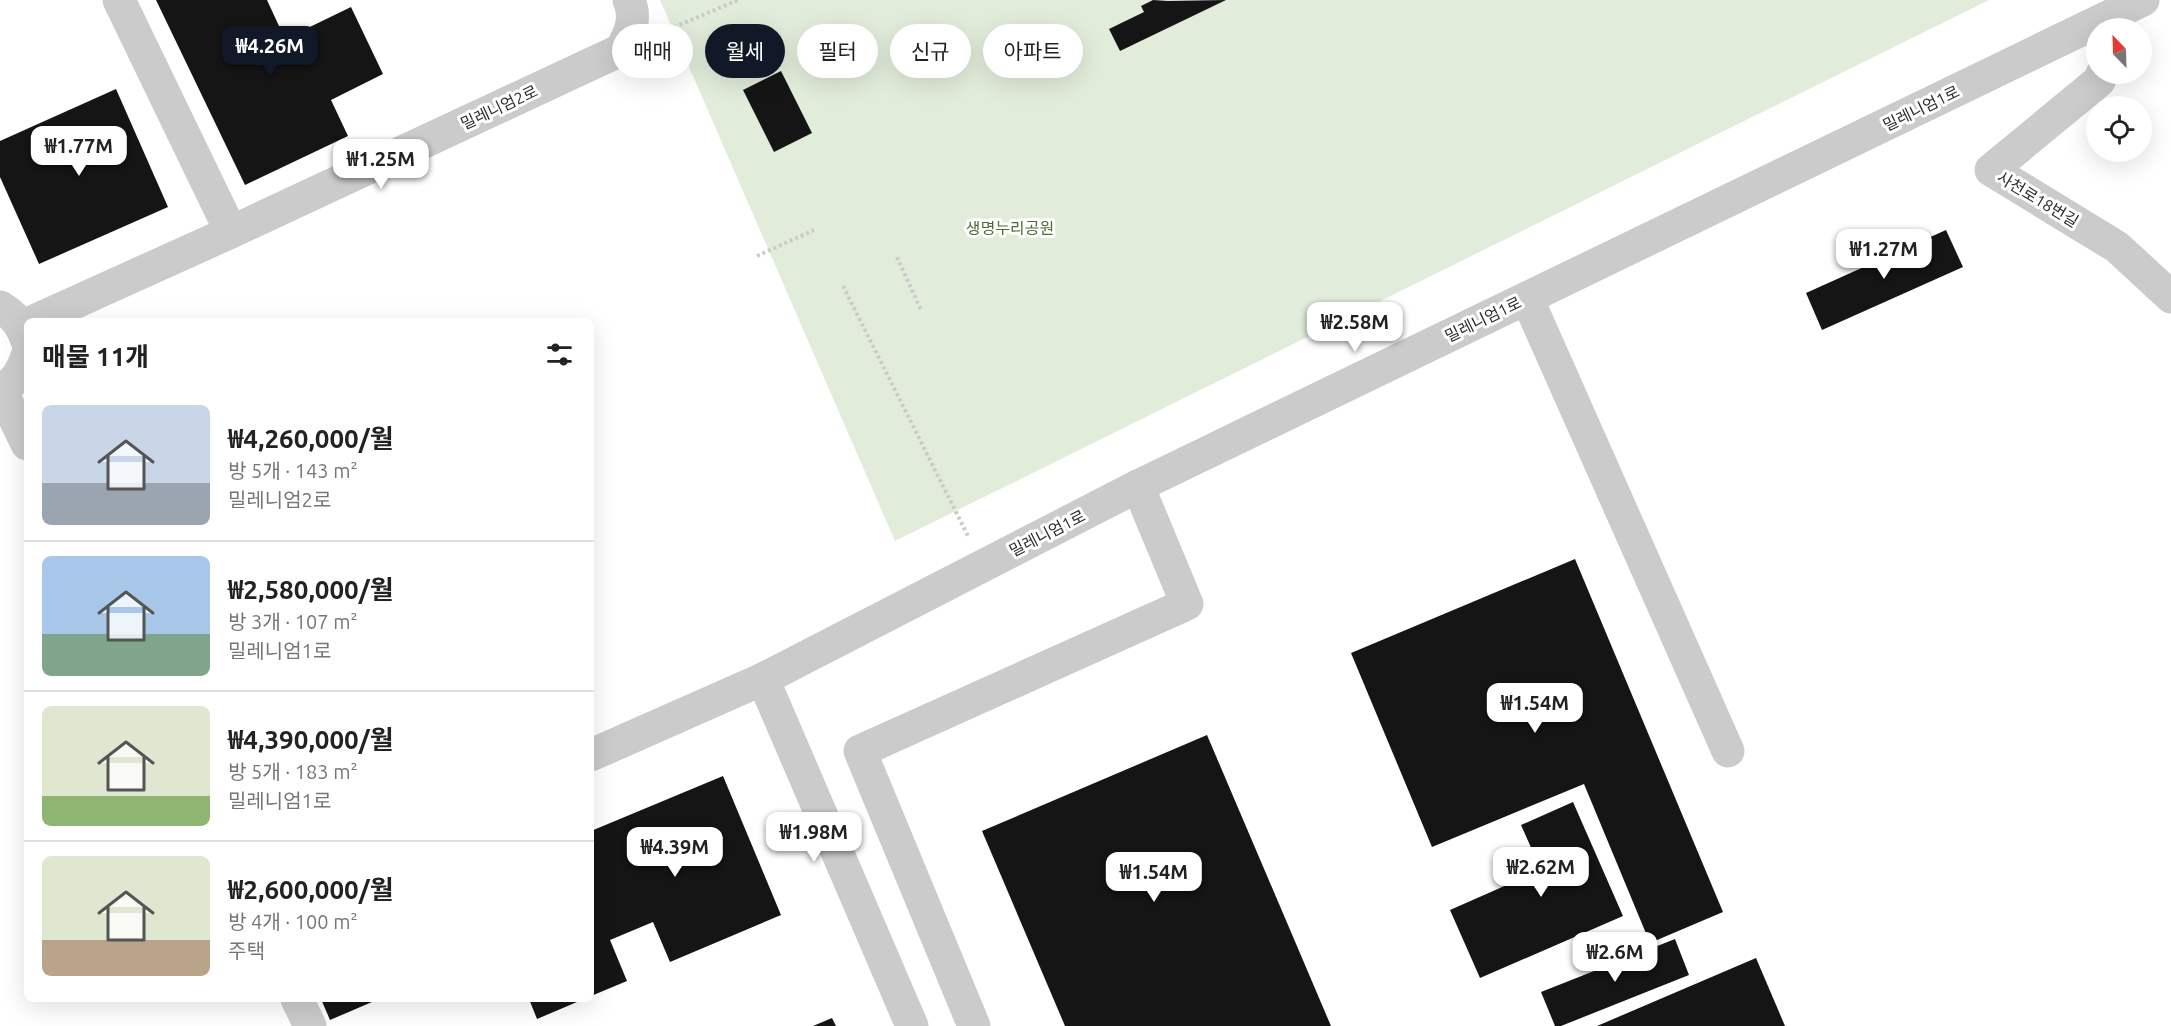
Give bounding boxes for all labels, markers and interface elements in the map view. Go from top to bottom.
north arrow [2086,18,2152,84]
map controls [2086,18,2152,162]
chip: 매매 [612,24,693,78]
chip: 월세 [705,24,785,78]
chip: 필터 [797,24,878,78]
chip: 신규 [890,24,971,78]
chip: 아파트 [983,24,1083,78]
pin: ₩4.26M [221,26,319,77]
text: ₩4.26M [236,34,304,57]
street label: 밀레니엄2로 [458,81,540,133]
street label: 밀레니엄1로 [1880,82,1962,134]
button: locate [2086,96,2152,162]
pin: ₩1.77M [30,126,128,177]
text: ₩1.77M [45,134,113,157]
pin: ₩1.25M [332,139,430,190]
text: ₩1.25M [347,147,415,170]
street label: 사천로18번길 [1994,168,2082,230]
park label: 생명누리공원 [966,219,1054,237]
pin: ₩1.27M [1835,229,1933,280]
text: ₩1.27M [1850,237,1918,260]
street label: 밀레니엄1로 [1442,293,1524,345]
pin: ₩2.58M [1306,302,1404,353]
text: ₩2.58M [1321,310,1389,333]
icon: filters [543,338,576,371]
text: 매물 11개 [42,342,149,371]
text: ₩4,260,000/월 [228,424,394,453]
icon: home [90,429,162,501]
text: 방 5개 · 143 m² [228,459,358,482]
text: 밀레니엄2로 [228,488,331,511]
street label: 밀레니엄1로 [1006,506,1088,560]
text: ₩2,580,000/월 [228,575,394,604]
icon: home [90,580,162,652]
text: 방 3개 · 107 m² [228,610,358,633]
text: 밀레니엄1로 [228,639,331,662]
pin: ₩1.54M [1486,683,1584,734]
text: ₩1.54M [1501,691,1569,714]
text: ₩4,390,000/월 [228,725,394,754]
icon: home [90,730,162,802]
text: 방 5개 · 183 m² [228,760,358,783]
text: 밀레니엄1로 [228,789,331,812]
pin: ₩1.98M [765,812,863,863]
text: ₩1.98M [780,820,848,843]
pin: ₩4.39M [626,827,724,878]
text: ₩4.39M [641,835,709,858]
pin: ₩2.62M [1492,847,1590,898]
pin: ₩1.54M [1105,852,1203,903]
text: ₩2.62M [1507,855,1575,878]
text: ₩1.54M [1120,860,1188,883]
text: ₩2,600,000/월 [228,875,394,904]
icon: home [90,880,162,952]
text: 방 4개 · 100 m² [228,910,358,933]
pin: ₩2.6M [1573,932,1657,983]
text: 주택 [228,939,265,962]
text: ₩2.6M [1586,940,1644,963]

